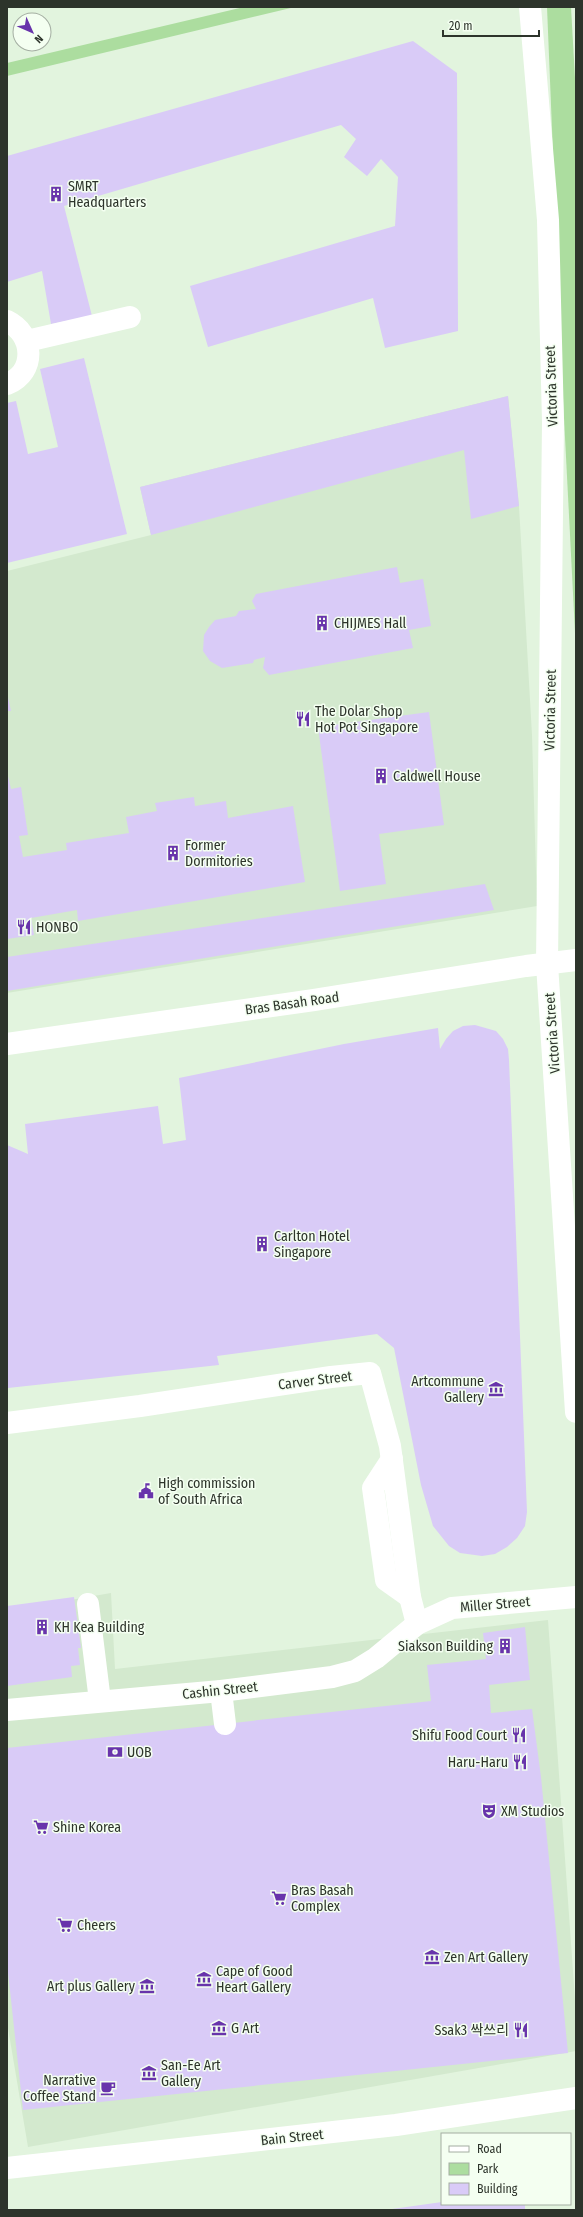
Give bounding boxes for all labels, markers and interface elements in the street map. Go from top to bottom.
north arrow [12,12,52,52]
scale bar [443,12,539,38]
text: 20 m [449,19,473,33]
text: N [32,32,46,46]
place label: SMRT Headquarters [68,178,146,211]
building icon: SMRT Headquarters [47,185,65,203]
street label: Victoria Street [542,345,561,427]
building icon: CHIJMES Hall [313,614,331,632]
place label: CHIJMES Hall [334,615,407,632]
street label: Victoria Street [541,669,560,751]
place label: The Dolar Shop Hot Pot Singapore [315,703,418,736]
restaurant icon: The Dolar Shop Hot Pot Singapore [294,710,312,728]
building icon: Caldwell House [372,767,390,785]
place label: Caldwell House [393,768,481,785]
place label: Former Dormitories [185,837,253,870]
building icon: Former Dormitories [164,844,182,862]
restaurant icon: HONBO [15,918,33,936]
place label: HONBO [36,919,78,936]
street label: Bras Basah Road [244,988,340,1019]
street label: Victoria Street [541,991,564,1074]
place label: Carlton Hotel Singapore [274,1228,350,1261]
building icon: Carlton Hotel Singapore [253,1235,271,1253]
street label: Carver Street [277,1367,353,1393]
place label: Artcommune Gallery [411,1373,485,1406]
museum icon: Artcommune Gallery [487,1380,505,1398]
place label: High commission of South Africa [158,1475,256,1508]
public building icon: High commission of South Africa [137,1482,155,1500]
street label: Miller Street [459,1593,531,1616]
building icon: KH Kea Building [33,1618,51,1636]
place label: KH Kea Building [54,1619,145,1636]
building icon: Siakson Building [496,1637,514,1655]
place label: Siakson Building [398,1638,493,1655]
street label: Cashin Street [182,1678,259,1703]
restaurant icon: Shifu Food Court [510,1726,528,1744]
place label: Shifu Food Court [412,1727,507,1744]
bank icon: UOB [106,1743,124,1761]
place label: UOB [127,1744,152,1761]
restaurant icon: Haru-Haru [511,1753,529,1771]
place label: Haru-Haru [448,1754,508,1771]
theatre icon: XM Studios [480,1802,498,1820]
place label: XM Studios [501,1803,564,1820]
supermarket icon: Shine Korea [32,1818,50,1836]
place label: Shine Korea [53,1819,121,1836]
place label: Bras Basah Complex [291,1882,354,1915]
supermarket icon: Bras Basah Complex [270,1889,288,1907]
supermarket icon: Cheers [56,1916,74,1934]
place label: Cheers [77,1917,116,1934]
museum icon: Zen Art Gallery [423,1948,441,1966]
place label: Zen Art Gallery [444,1949,529,1966]
place label: Cape of Good Heart Gallery [216,1963,293,1996]
museum icon: Cape of Good Heart Gallery [195,1970,213,1988]
museum icon: Art plus Gallery [138,1977,156,1995]
place label: Art plus Gallery [47,1978,136,1995]
museum icon: G Art [210,2019,228,2037]
place label: G Art [231,2020,260,2037]
restaurant icon: Ssak3 싹쓰리 [512,2021,530,2039]
place label: Ssak3 싹쓰리 [435,2022,509,2039]
place label: San-Ee Art Gallery [161,2057,221,2090]
museum icon: San-Ee Art Gallery [140,2064,158,2082]
place label: Narrative Coffee Stand [23,2072,96,2105]
cafe icon: Narrative Coffee Stand [99,2079,117,2097]
street label: Bain Street [260,2126,325,2149]
legend [441,2133,571,2205]
text: Road [477,2142,502,2156]
text: Park [477,2162,499,2176]
text: Building [477,2182,518,2196]

